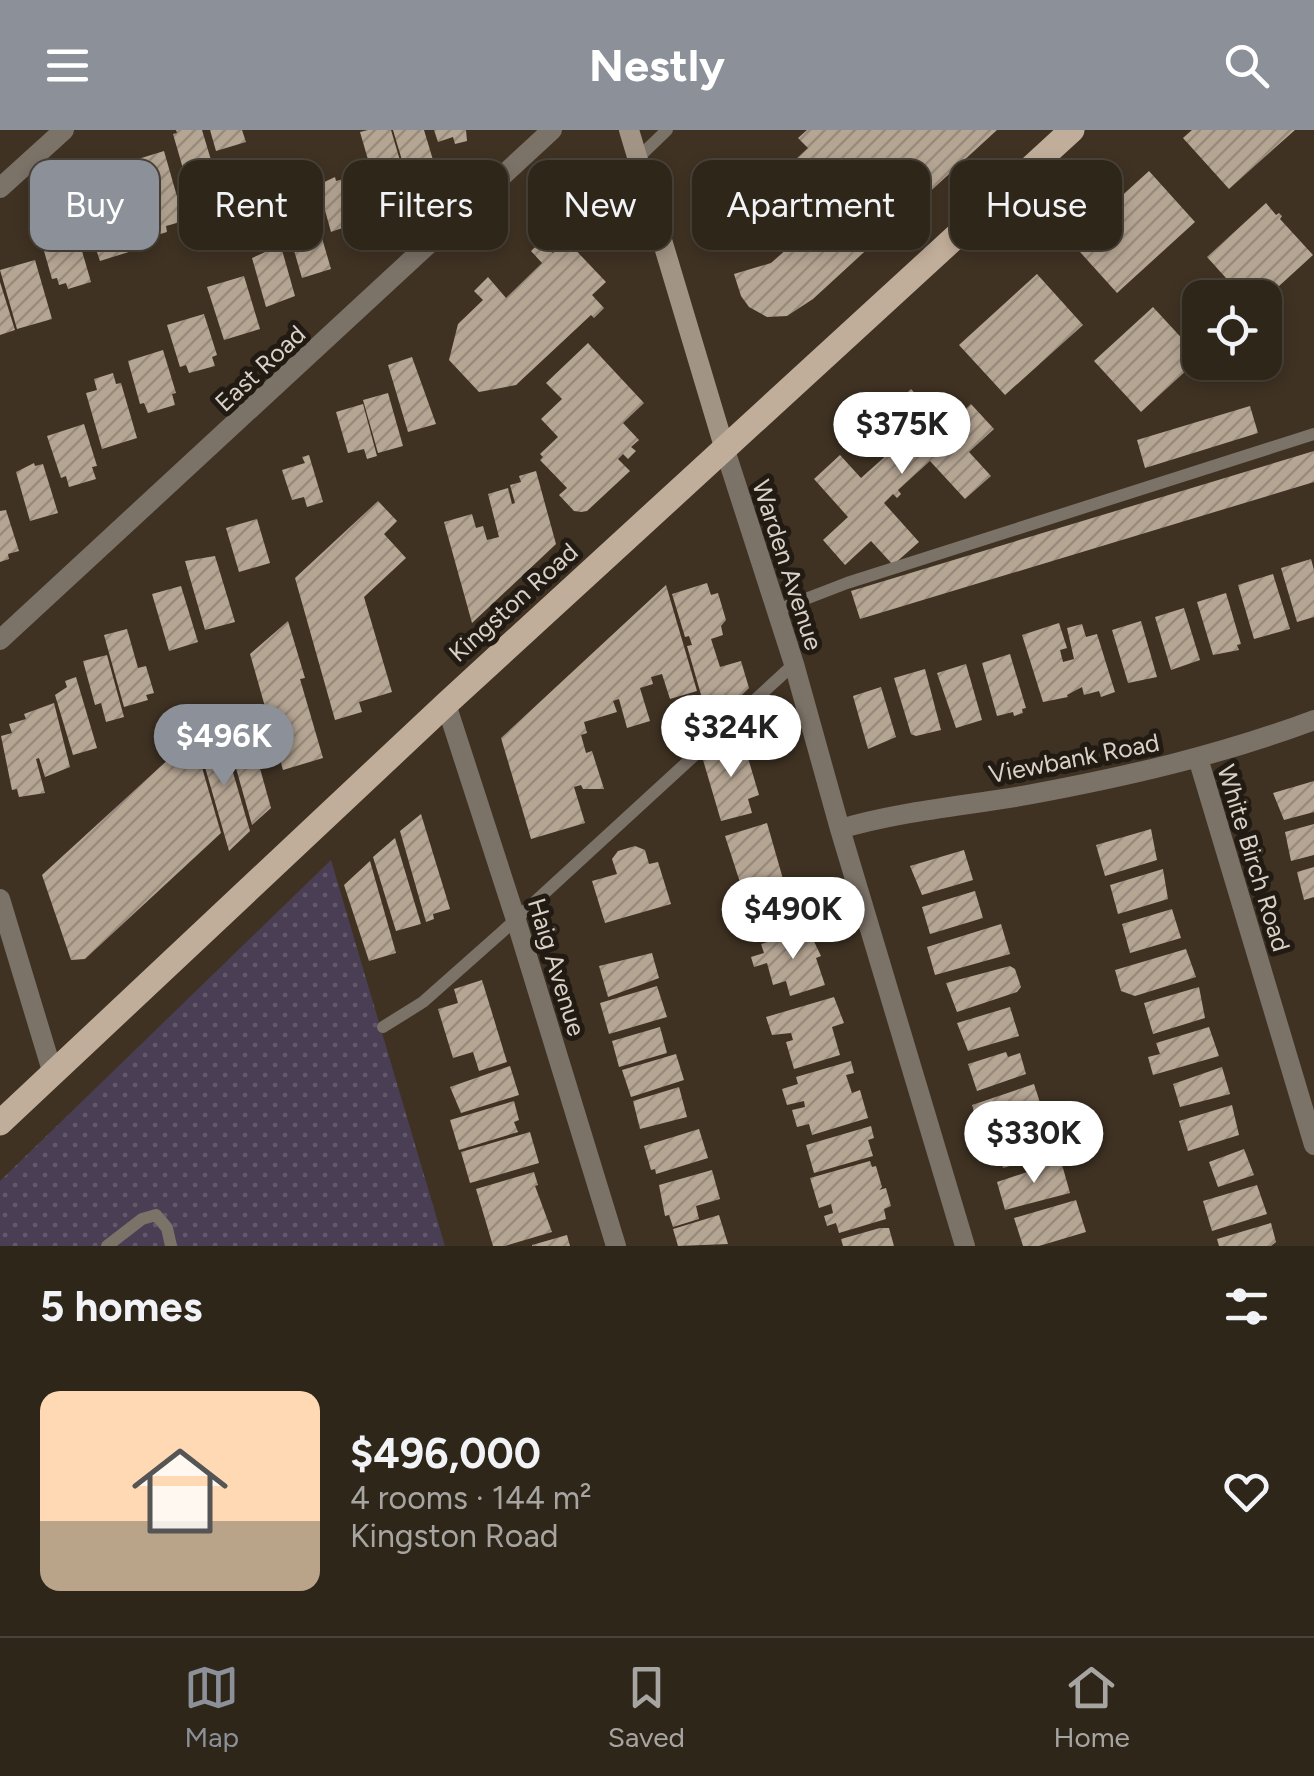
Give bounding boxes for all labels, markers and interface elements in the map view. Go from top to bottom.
icon: menu [40,38,95,93]
text: Nestly [589,38,725,92]
icon: search [1219,38,1274,93]
chip: Buy [30,160,159,250]
chip: Rent [179,160,323,250]
chip: Filters [343,160,508,250]
chip: New [528,160,672,250]
chip: Apartment [692,160,930,250]
chip: House [950,160,1122,250]
map controls [1182,280,1282,380]
button: locate [1182,280,1282,380]
street label: East Road [209,319,311,417]
pin: $375K [832,392,972,477]
text: $375K [855,405,949,443]
street label: Warden Avenue [746,476,830,654]
street label: Kingston Road [442,536,584,668]
pin: $324K [661,695,801,780]
pin: $496K [154,704,294,789]
text: $324K [683,708,779,746]
text: $496K [176,717,272,755]
street label: Viewbank Road [986,727,1162,789]
street label: White Birch Road [1211,761,1297,955]
pin: $490K [723,877,863,962]
text: $490K [744,890,842,928]
street label: Haig Avenue [522,894,592,1040]
pin: $330K [964,1101,1104,1186]
text: $330K [986,1114,1082,1152]
icon: filters [1219,1279,1274,1334]
text: 5 homes [40,1281,202,1332]
text: $496,000 [350,1428,541,1479]
icon: home [120,1431,240,1551]
icon: heart [1219,1464,1274,1519]
text: 4 rooms · 144 m² [350,1479,591,1517]
text: Kingston Road [350,1517,559,1555]
tab: Map [184,1660,239,1754]
tab: Saved [608,1660,685,1754]
tab: Home [1053,1660,1130,1754]

